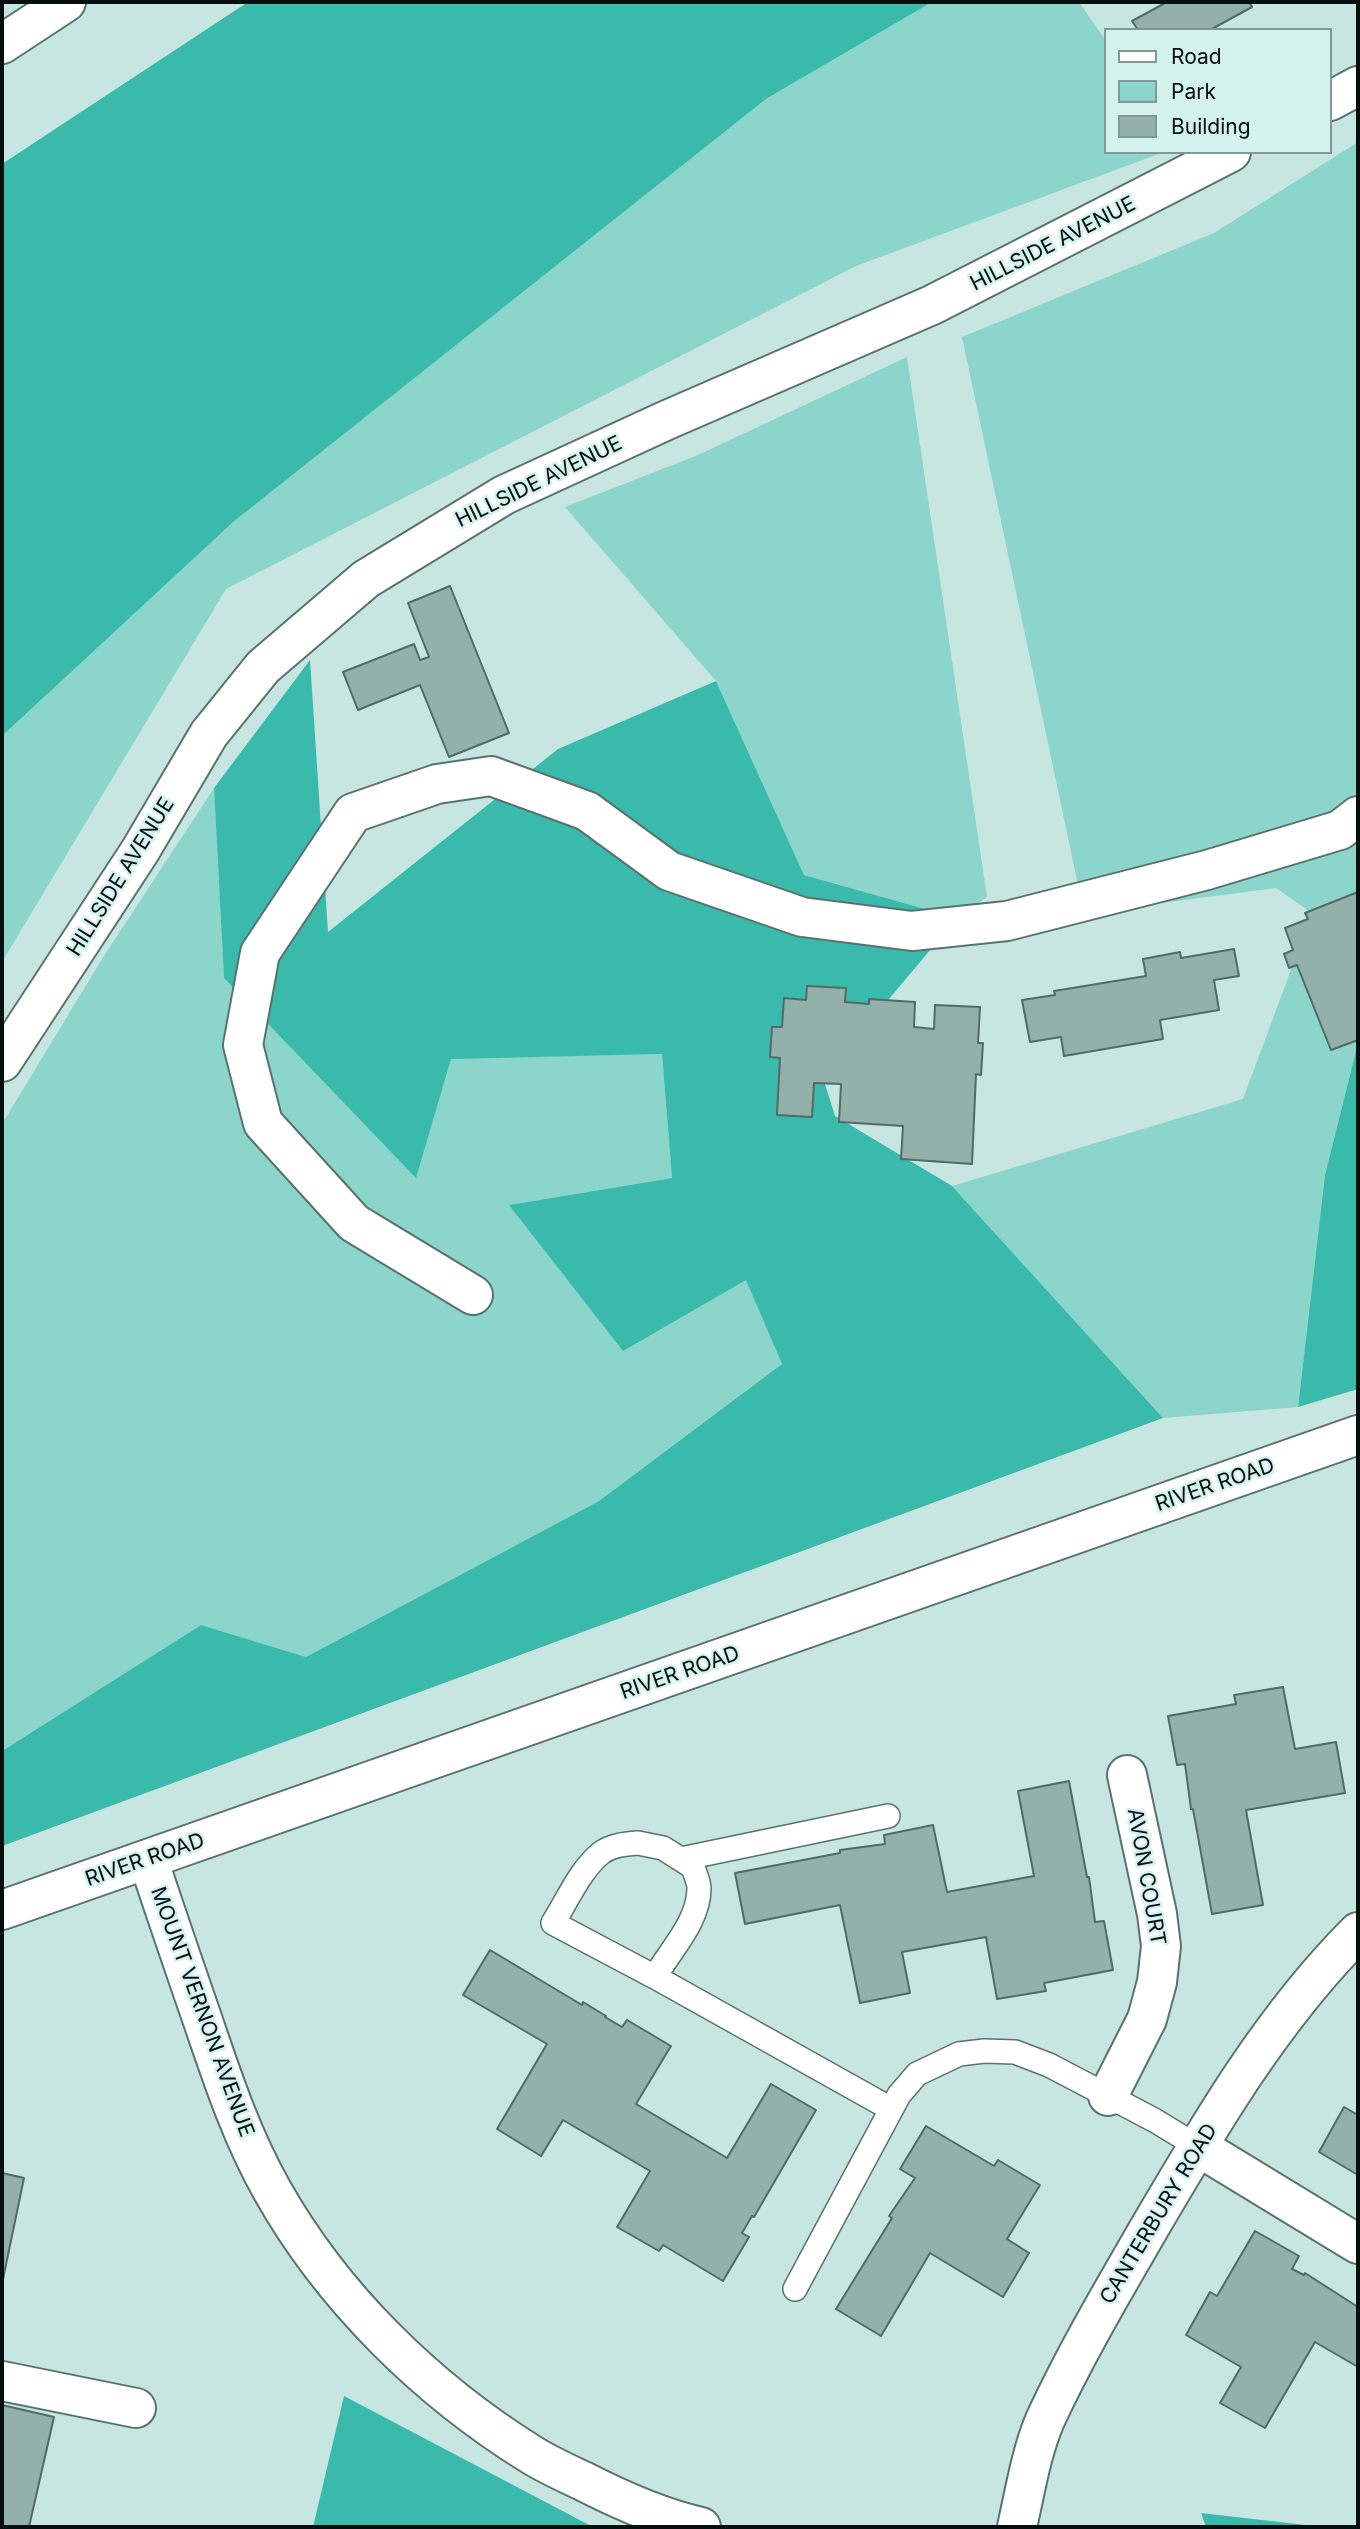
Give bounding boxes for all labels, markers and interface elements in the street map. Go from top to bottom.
legend [1104,28,1332,154]
text: Road [1171,44,1222,69]
text: Park [1171,79,1216,104]
text: Building [1171,114,1251,139]
street label: HILLSIDE AVENUE [966,191,1140,297]
street label: HILLSIDE AVENUE [452,431,626,533]
street label: HILLSIDE AVENUE [62,793,180,961]
street label: RIVER ROAD [1152,1453,1278,1517]
street label: RIVER ROAD [617,1641,743,1705]
street label: AVON COURT [1122,1807,1170,1947]
street label: RIVER ROAD [82,1828,208,1892]
street label: MOUNT VERNON AVENUE [145,1883,259,2141]
street label: CANTERBURY ROAD [1095,2119,1223,2309]

